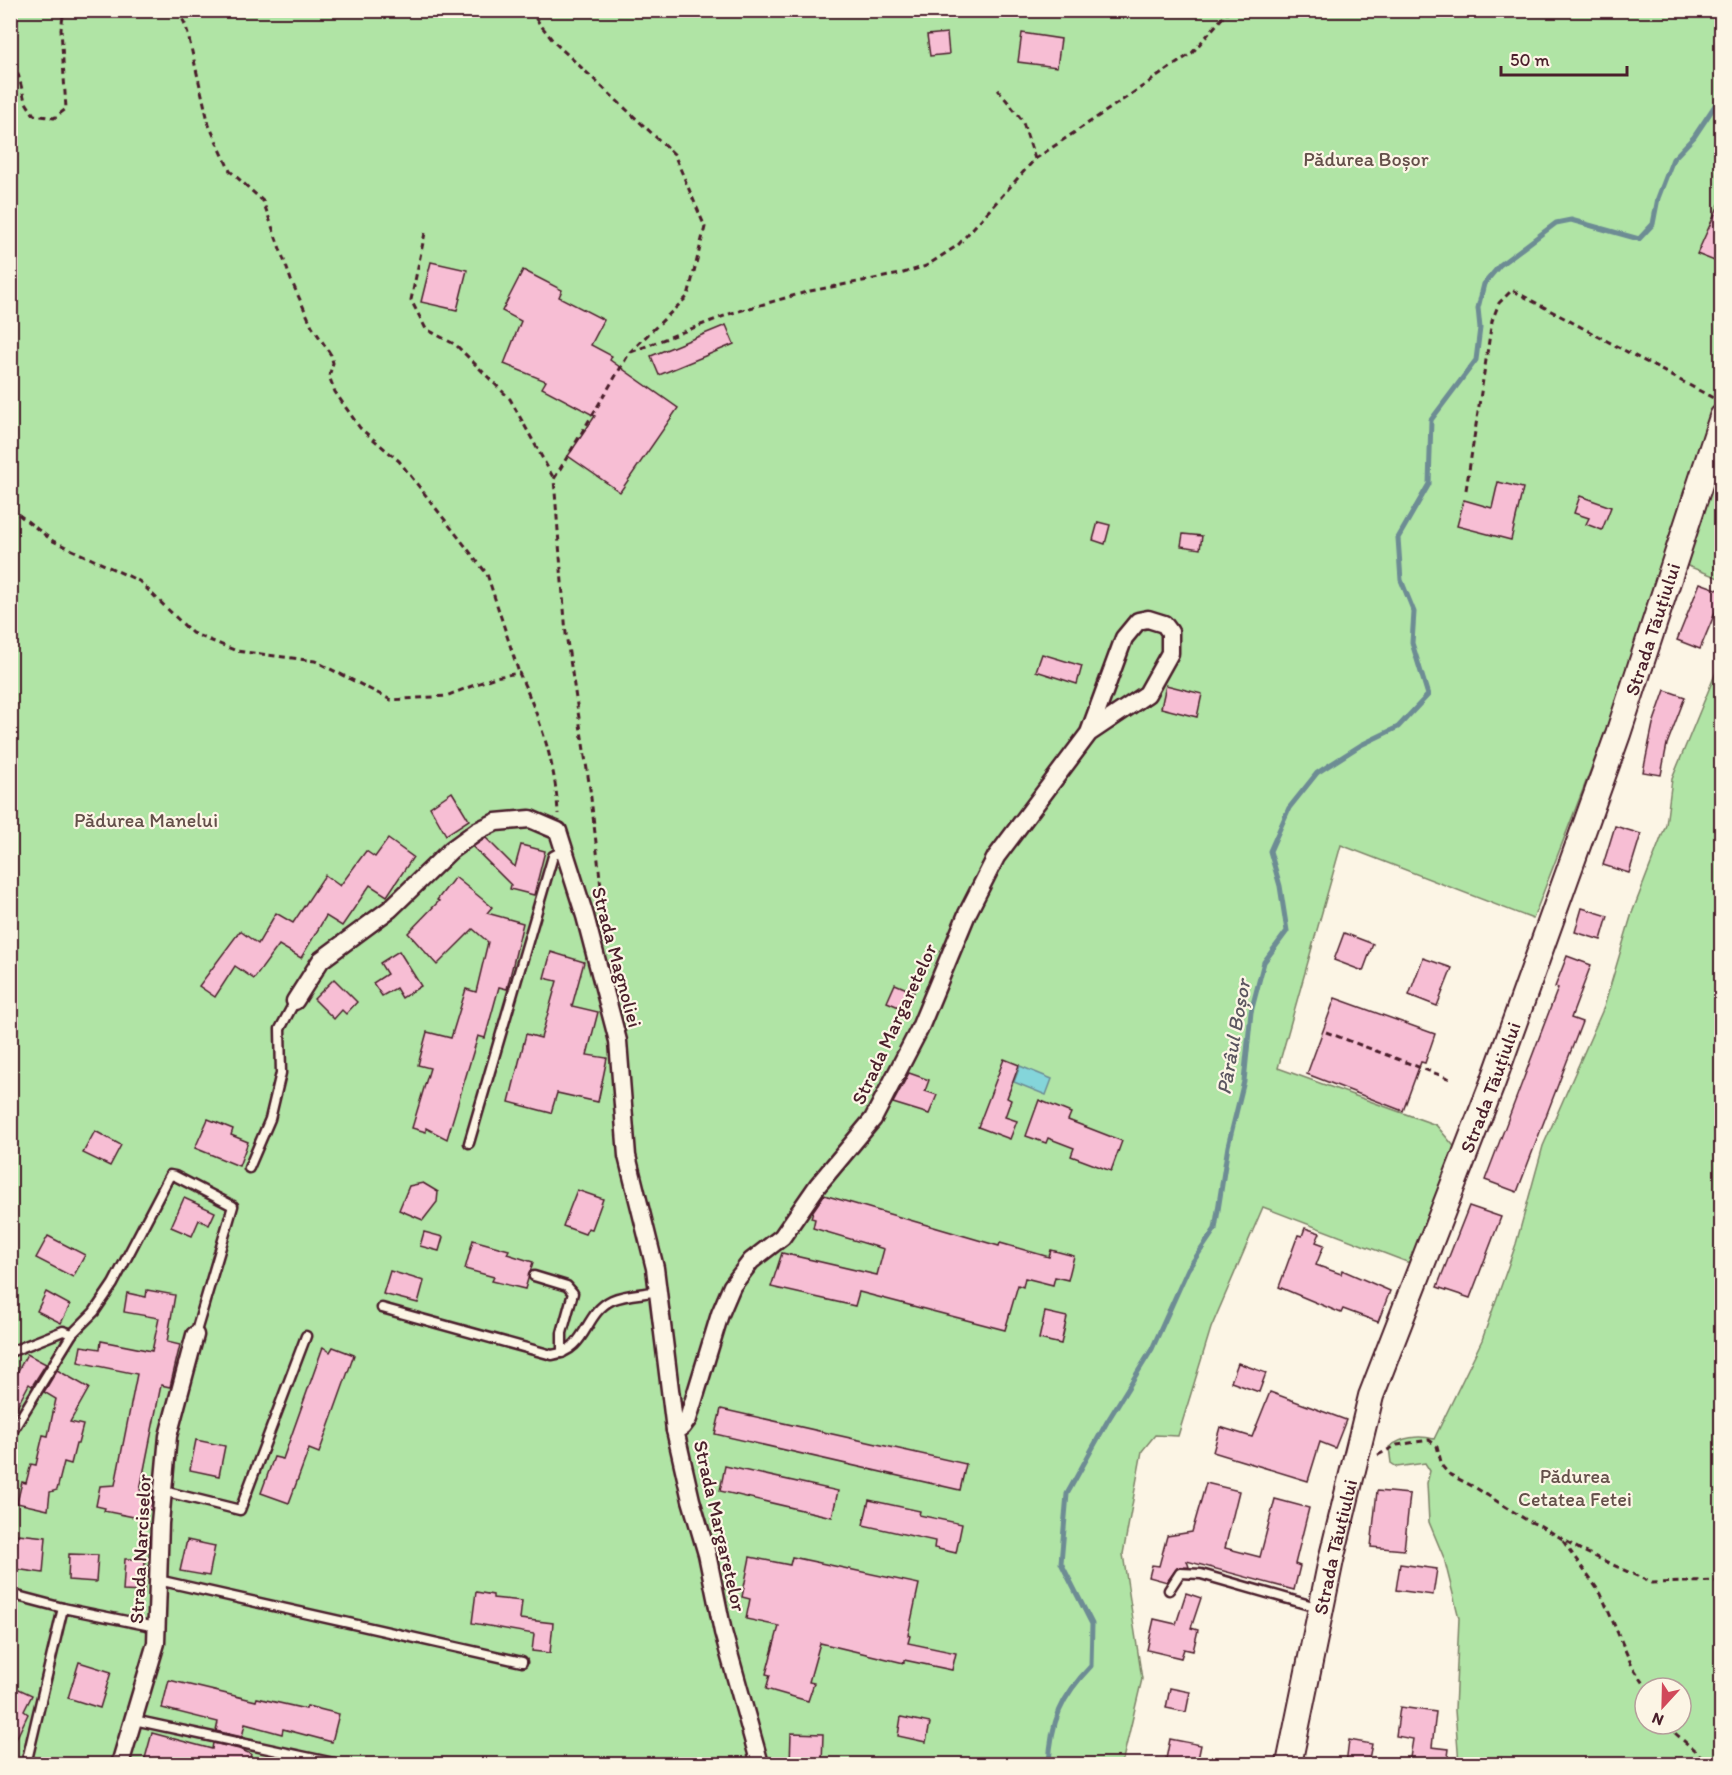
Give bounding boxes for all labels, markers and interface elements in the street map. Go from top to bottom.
scale bar [1501,39,1627,77]
text: 50 m [1510,49,1550,71]
park label: Pădurea Boșor [1303,147,1429,171]
street label: Strada Tăuțiului [1619,560,1685,699]
park label: Pădurea Manelui [74,808,218,832]
street label: Strada Magnoliei [587,884,647,1030]
street label: Strada Margaretelor [846,940,942,1108]
water label: Pârâul Boșor [1211,975,1257,1097]
street label: Strada Tăuțiului [1455,1018,1526,1156]
street label: Strada Margaretelor [689,1438,751,1614]
park label: Pădurea Cetatea Fetei [1518,1464,1632,1511]
street label: Strada Narciselor [124,1473,156,1624]
street label: Strada Tăuțiului [1308,1477,1362,1617]
north arrow [1633,1676,1693,1736]
text: N [1649,1709,1666,1730]

